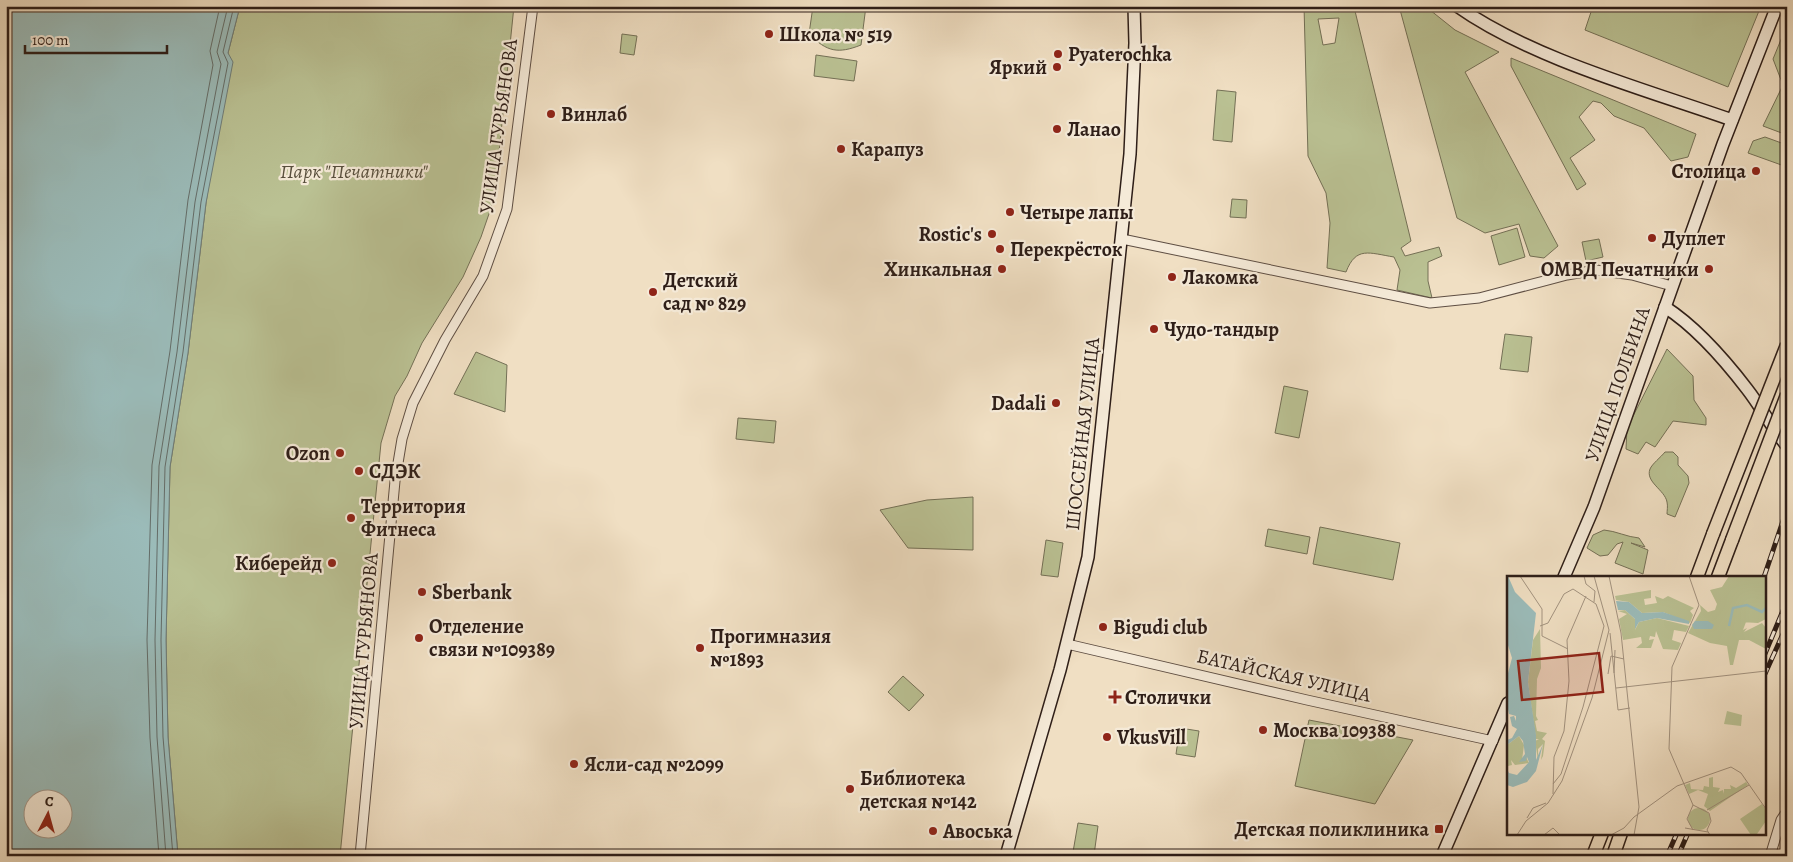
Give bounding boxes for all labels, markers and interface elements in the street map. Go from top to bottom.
place label: Школа № 519 [779,21,892,48]
scale bar [25,22,168,54]
marker: Школа № 519 [763,28,775,40]
text: 100 m [32,30,69,50]
street label: УЛИЦА ГУРЬЯНОВА [473,36,524,215]
place label: Pyaterochka [1068,41,1172,68]
marker: Pyaterochka [1052,48,1064,60]
place label: Яркий [989,54,1047,81]
marker: Яркий [1051,61,1063,73]
place label: Винлаб [561,101,627,128]
marker: Винлаб [545,108,557,120]
place label: Ланао [1067,116,1121,143]
marker: Ланао [1051,123,1063,135]
place label: Карапуз [851,136,924,163]
marker: Карапуз [835,143,847,155]
park label: Парк "Печатники" [280,158,429,185]
place label: Столица [1671,158,1746,185]
marker: Столица [1750,165,1762,177]
place label: Четыре лапы [1020,199,1134,226]
marker: Четыре лапы [1004,206,1016,218]
place label: Rostic's [919,221,982,248]
place label: Дуплет [1662,225,1726,252]
marker: Rostic's [986,228,998,240]
marker: Дуплет [1646,232,1658,244]
place label: Перекрёсток [1010,236,1123,263]
marker: Перекрёсток [994,243,1006,255]
place label: Хинкальная [884,256,992,283]
place label: ОМВД Печатники [1541,256,1699,283]
marker: Хинкальная [996,263,1008,275]
marker: ОМВД Печатники [1703,263,1715,275]
place label: Лакомка [1182,264,1259,291]
place label: Детский сад № 829 [663,267,746,317]
marker: Лакомка [1166,271,1178,283]
marker: Детский сад № 829 [647,286,659,298]
street label: УЛИЦА ПОЛБИНА [1578,303,1657,465]
place label: Чудо-тандыр [1164,316,1279,343]
marker: Чудо-тандыр [1148,323,1160,335]
street label: ШОССЕЙНАЯ УЛИЦА [1059,336,1106,532]
place label: Dadali [991,390,1046,417]
marker: Dadali [1050,397,1062,409]
place label: Ozon [286,440,330,467]
marker: Ozon [334,447,346,459]
place label: СДЭК [369,458,421,485]
marker: СДЭК [353,465,365,477]
place label: Территория Фитнеса [361,493,466,543]
marker: Территория Фитнеса [345,512,357,524]
place label: Киберейд [235,550,322,577]
street label: УЛИЦА ГУРЬЯНОВА [342,552,385,730]
marker: Киберейд [326,557,338,569]
inset map [1507,576,1766,834]
place label: Sberbank [432,579,512,606]
marker: Sberbank [416,586,428,598]
place label: Отделение связи №109389 [429,613,555,663]
place label: Bigudi club [1113,614,1207,641]
marker: Bigudi club [1097,621,1109,633]
place label: Прогимназия №1893 [710,623,831,673]
marker: Отделение связи №109389 [413,632,425,644]
marker: Прогимназия №1893 [694,642,706,654]
street label: БАТАЙСКАЯ УЛИЦА [1194,642,1374,709]
place label: Столички [1125,684,1212,711]
marker: Столички [1109,691,1121,703]
place label: Москва 109388 [1273,717,1396,744]
place label: VkusVill [1116,724,1187,751]
marker: Москва 109388 [1257,724,1269,736]
marker: VkusVill [1101,731,1113,743]
place label: Ясли-сад №2099 [584,751,724,778]
marker: Ясли-сад №2099 [568,758,580,770]
place label: Библиотека детская №142 [859,765,977,815]
marker: Библиотека детская №142 [844,783,856,795]
north arrow [22,790,72,840]
text: С [44,792,55,812]
place label: Детская поликлиника [1234,816,1429,843]
place label: Авоська [942,818,1013,845]
marker: Детская поликлиника [1433,823,1445,835]
marker: Авоська [927,825,939,837]

